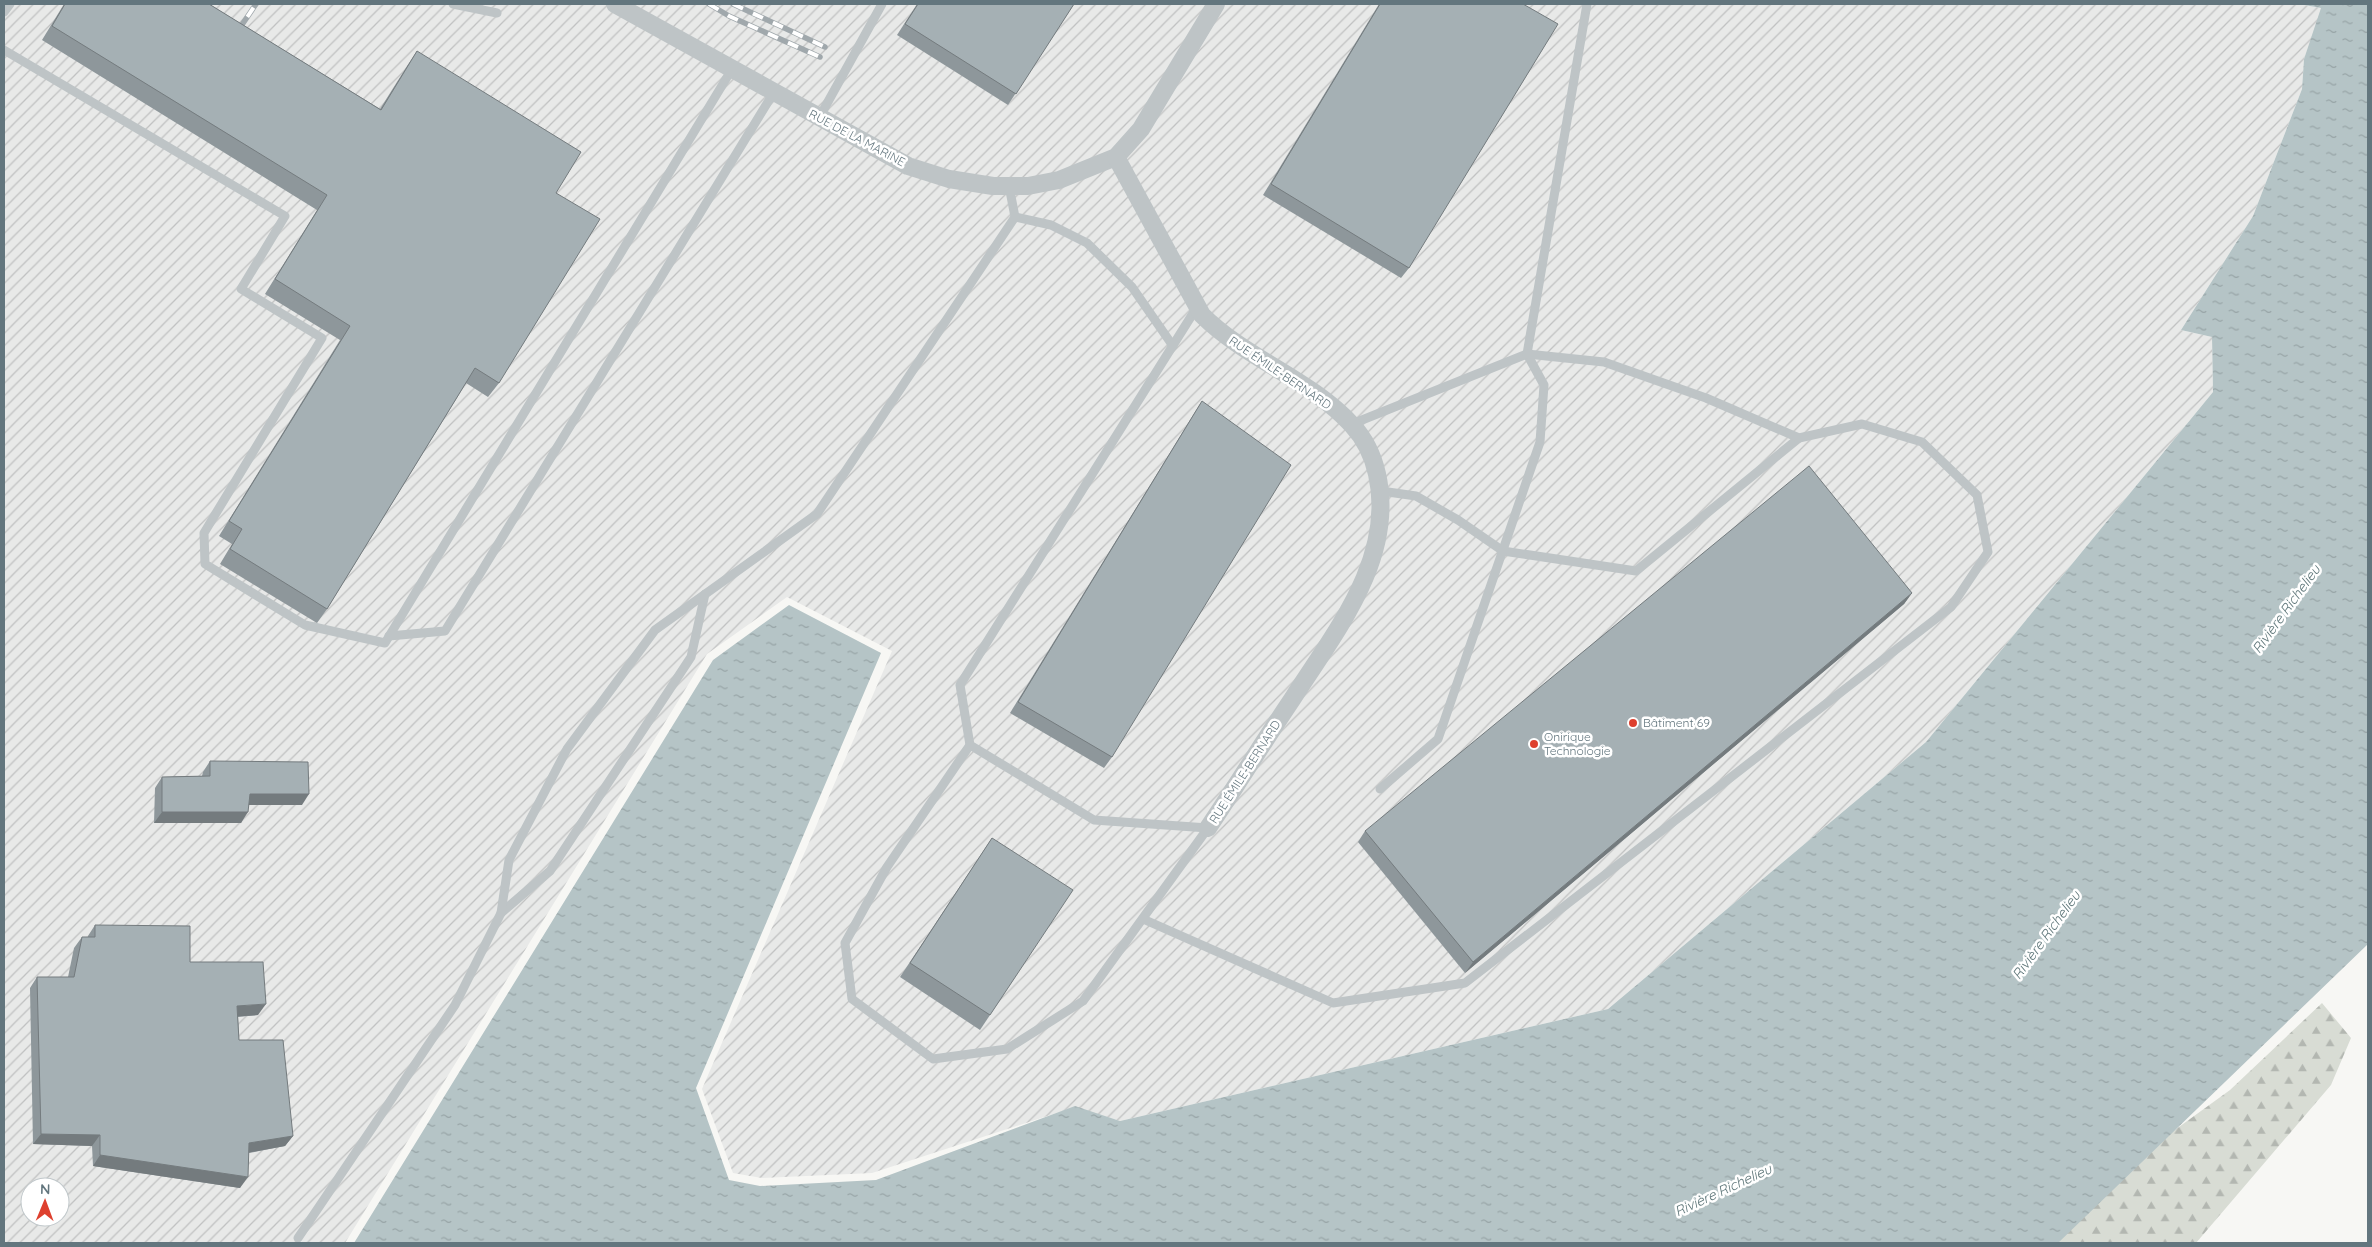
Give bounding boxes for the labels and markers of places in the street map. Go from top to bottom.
place label: Bâtiment 69 [1643,715,1710,730]
marker: Bâtiment 69 [1627,717,1639,729]
place label: Onirique Technologie [1544,729,1611,758]
marker: Onirique Technologie [1528,738,1540,750]

